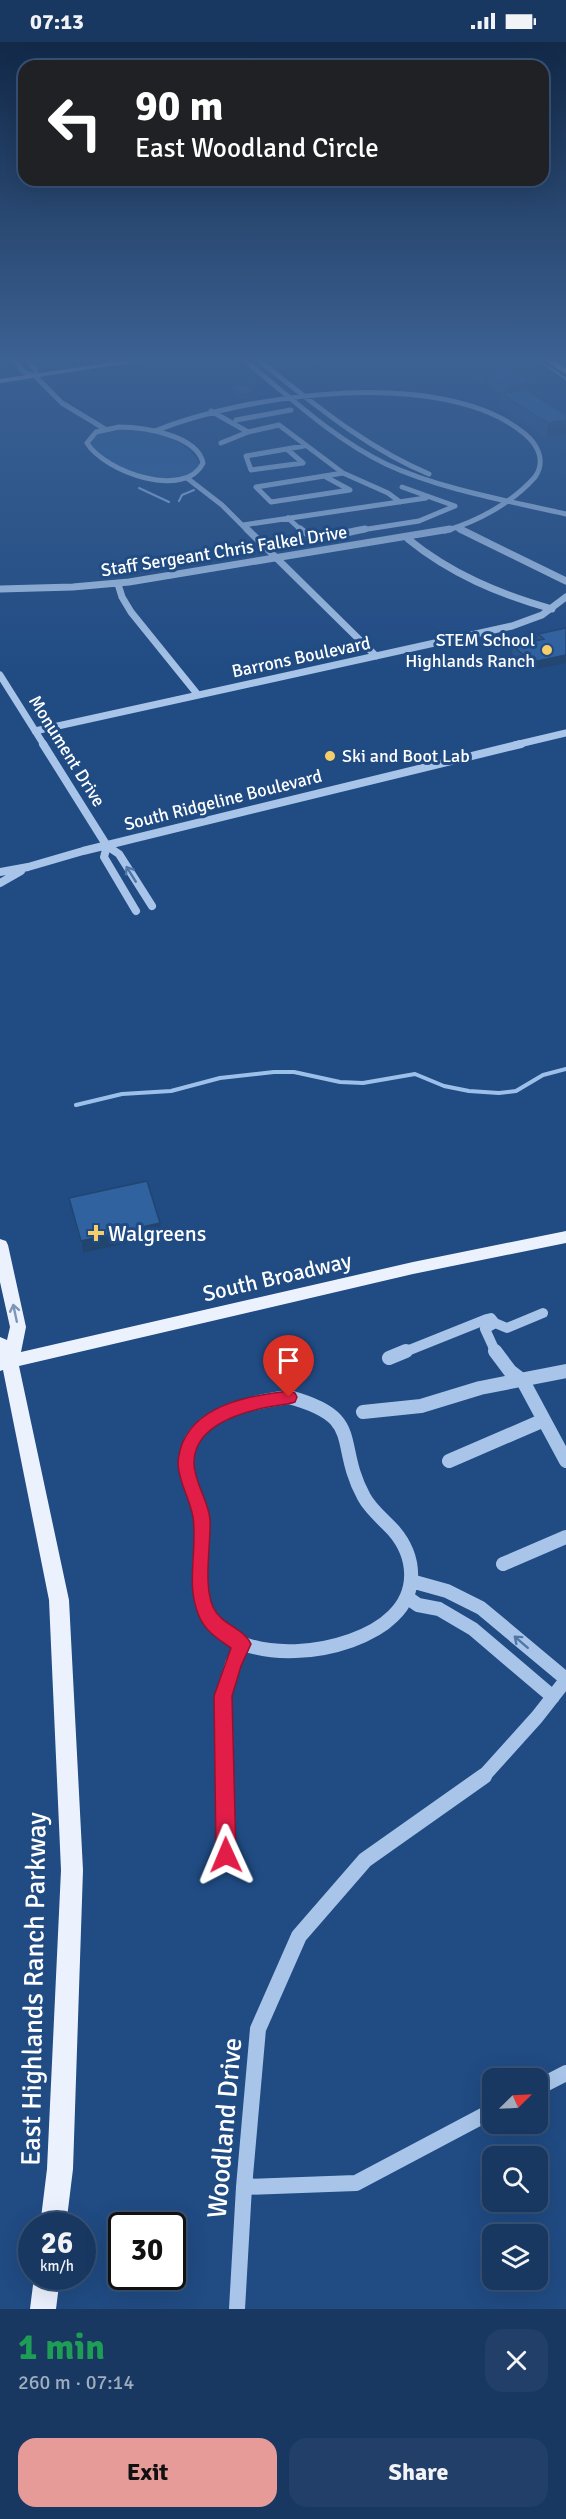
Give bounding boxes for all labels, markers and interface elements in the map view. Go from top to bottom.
text: 07:13 [30,8,84,35]
text: 90 m [135,81,224,132]
icon: left [36,84,114,162]
text: East Woodland Circle [135,132,379,165]
street label: Staff Sergeant Chris Falkel Drive [99,521,349,581]
place label: STEM School Highlands Ranch [405,629,535,672]
street label: Barrons Boulevard [230,632,372,682]
marker: STEM School Highlands Ranch [540,643,554,657]
street label: Monument Drive [24,691,110,811]
place label: Ski and Boot Lab [342,745,470,767]
marker: Ski and Boot Lab [323,749,337,763]
street label: South Ridgeline Boulevard [122,765,324,835]
one-way arrow [125,866,137,883]
place label: Walgreens [108,1220,206,1247]
marker: Walgreens [89,1226,103,1240]
street label: South Broadway [200,1247,355,1307]
one-way arrow [9,1304,20,1324]
pin [263,1335,314,1397]
icon: arrive [272,1344,305,1377]
one-way arrow [514,1635,529,1649]
street label: East Highlands Ranch Parkway [14,1811,54,2166]
position arrow [194,1823,258,1887]
street label: Woodland Drive [201,2036,249,2220]
north arrow [482,2068,548,2134]
map controls [482,2068,548,2290]
button: search [482,2146,548,2212]
speed limit sign: 30 [108,2212,186,2290]
button: layers [482,2224,548,2290]
text: 26 [41,2225,73,2262]
text: km/h [40,2257,74,2275]
text: 1 min [18,2325,105,2370]
button: close [485,2329,548,2392]
text: 260 m · 07:14 [18,2370,134,2395]
button: Exit [18,2438,277,2507]
button: Share [289,2438,548,2507]

